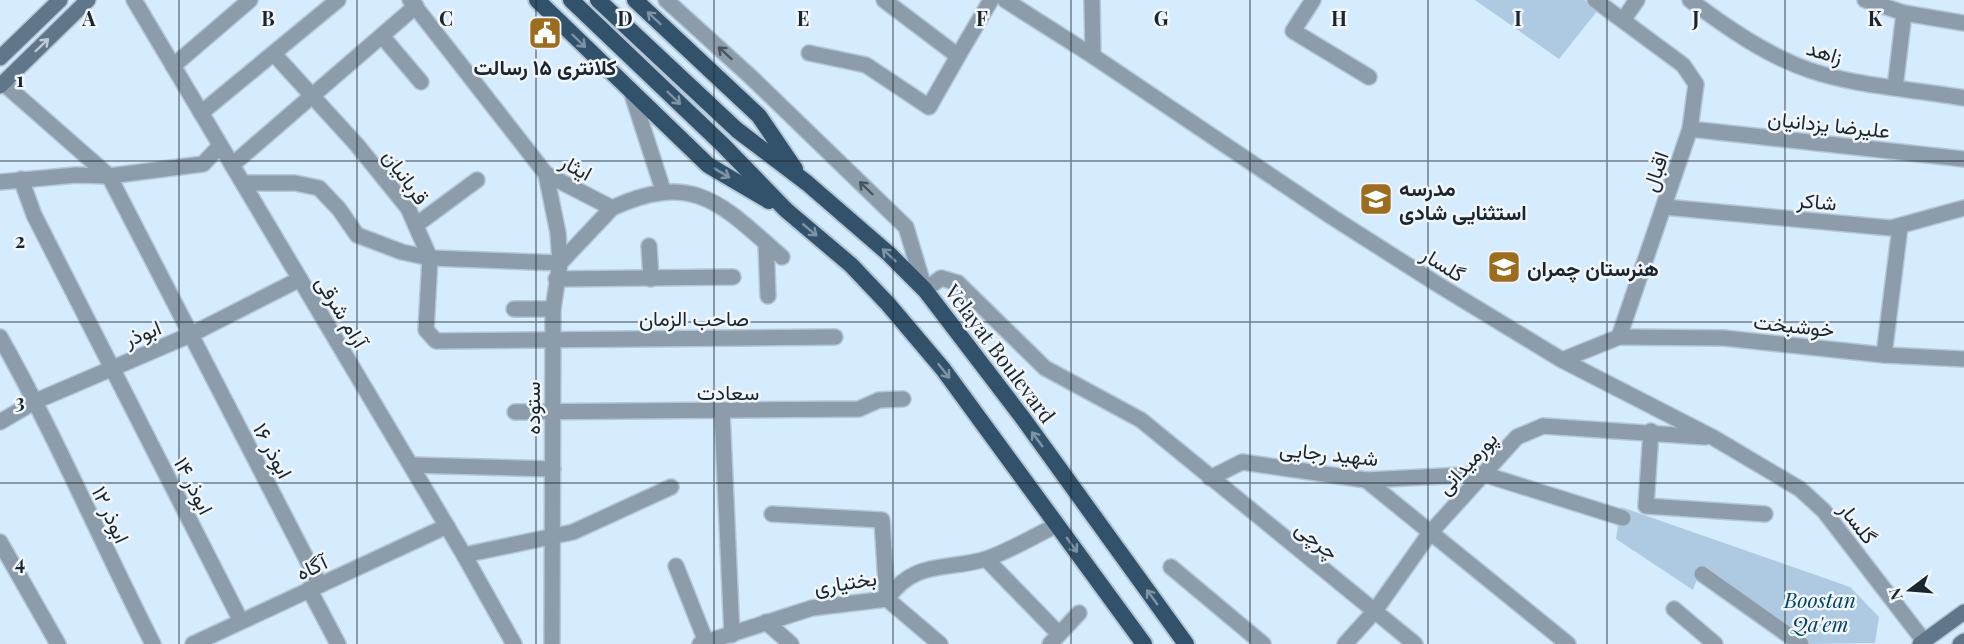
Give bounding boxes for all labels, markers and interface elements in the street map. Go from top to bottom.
text: A [81,4,96,31]
text: B [261,4,275,31]
text: C [439,4,453,31]
text: D [617,4,633,31]
text: E [797,4,809,31]
text: F [976,4,988,31]
text: G [1154,4,1169,31]
text: H [1331,4,1347,31]
text: I [1514,4,1522,31]
text: J [1691,4,1700,31]
text: K [1868,4,1883,31]
one-way arrow [647,11,662,25]
public building icon: کلانتری ۱۵ رسالت [527,15,563,51]
street label: زاهد [1803,32,1846,71]
one-way arrow [572,33,587,48]
one-way arrow [34,38,49,52]
one-way arrow [718,46,733,60]
place label: کلانتری ۱۵ رسالت [473,52,617,81]
text: 1 [16,65,24,92]
one-way arrow [666,91,681,105]
street label: علیرضا یزدانیان [1766,103,1891,144]
street label: قربانیان [377,143,437,210]
street label: ایثار [555,145,598,187]
street label: اقبال [1634,147,1674,195]
one-way arrow [713,167,730,179]
place label: مدرسه استثنایی شادی [1399,173,1527,225]
one-way arrow [858,181,873,196]
school or university icon: مدرسه استثنایی شادی [1358,181,1394,217]
street label: شاکر [1795,184,1838,217]
one-way arrow [802,224,818,237]
text: 2 [15,226,25,253]
street label: گلسار [1416,238,1471,288]
one-way arrow [881,247,896,262]
school or university icon: هنرستان چمران [1486,249,1522,285]
place label: هنرستان چمران [1527,253,1659,283]
street label: آرام شرقی [309,270,377,355]
street label: Velayat Boulevard [939,277,1062,428]
street label: صاحب الزمان [639,303,749,332]
street label: خوشبخت [1752,306,1836,343]
street label: ابوذر [118,312,165,353]
one-way arrow [937,363,950,379]
street label: سعادت [697,377,759,405]
street label: ستوده [517,381,546,435]
text: 3 [15,387,25,414]
street label: ابوذر ۱۶ [247,417,300,483]
street label: پورمیدانی [1429,424,1504,501]
one-way arrow [1031,431,1043,447]
street label: شهید رجایی [1278,433,1380,472]
street label: ابوذر ۱۴ [168,451,221,519]
street label: ابوذر ۱۲ [86,481,137,548]
street label: گلسار [1832,494,1884,550]
street label: چرچی [1289,513,1346,567]
one-way arrow [1066,537,1078,553]
street label: آگاه [291,546,333,585]
text: 4 [15,548,25,575]
north arrow [1880,560,1940,620]
street label: بختیاری [812,562,879,601]
park label: Boostan Qa'em [1783,585,1856,637]
text: N [1883,585,1907,603]
one-way arrow [1145,589,1158,605]

